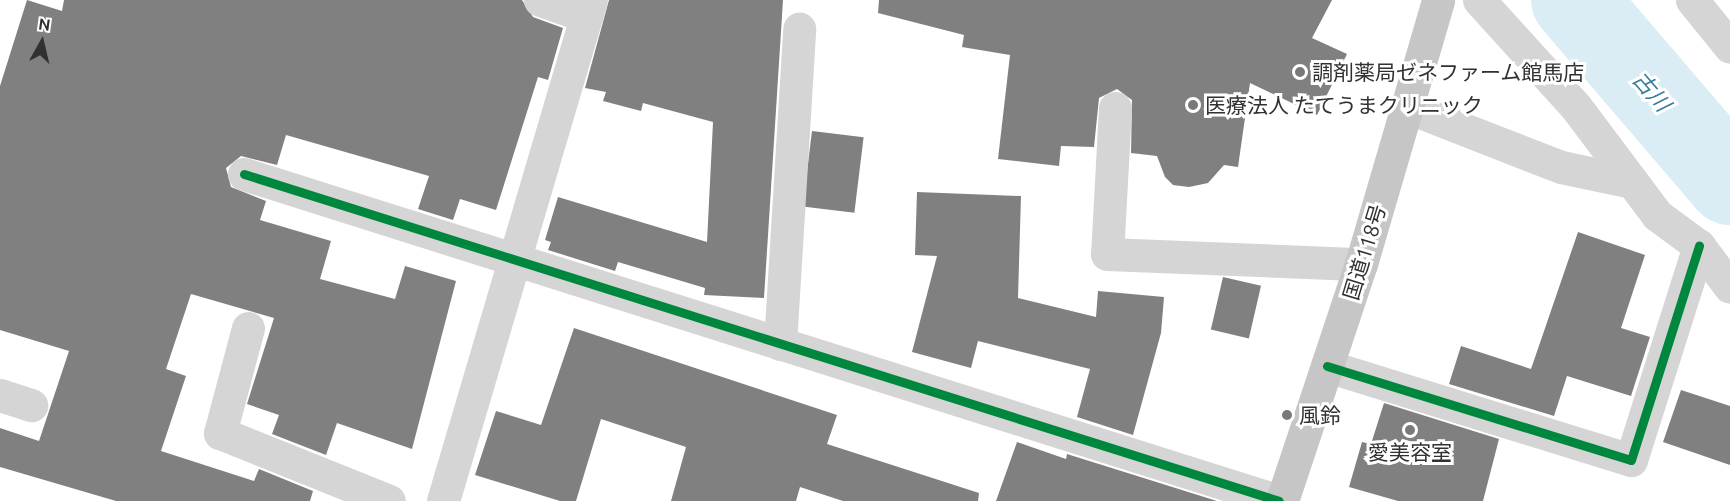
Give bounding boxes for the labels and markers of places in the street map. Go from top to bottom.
place label: 調剤薬局ゼネファーム館馬店 [1312,59,1585,85]
marker: 調剤薬局ゼネファーム館馬店 [1293,65,1307,79]
place label: 医療法人 たてうまクリニック [1205,92,1483,118]
marker: 医療法人 たてうまクリニック [1186,98,1200,112]
place label: 風鈴 [1299,402,1341,428]
marker: 風鈴 [1280,408,1294,422]
marker: 愛美容室 [1403,423,1417,437]
place label: 愛美容室 [1368,439,1452,465]

